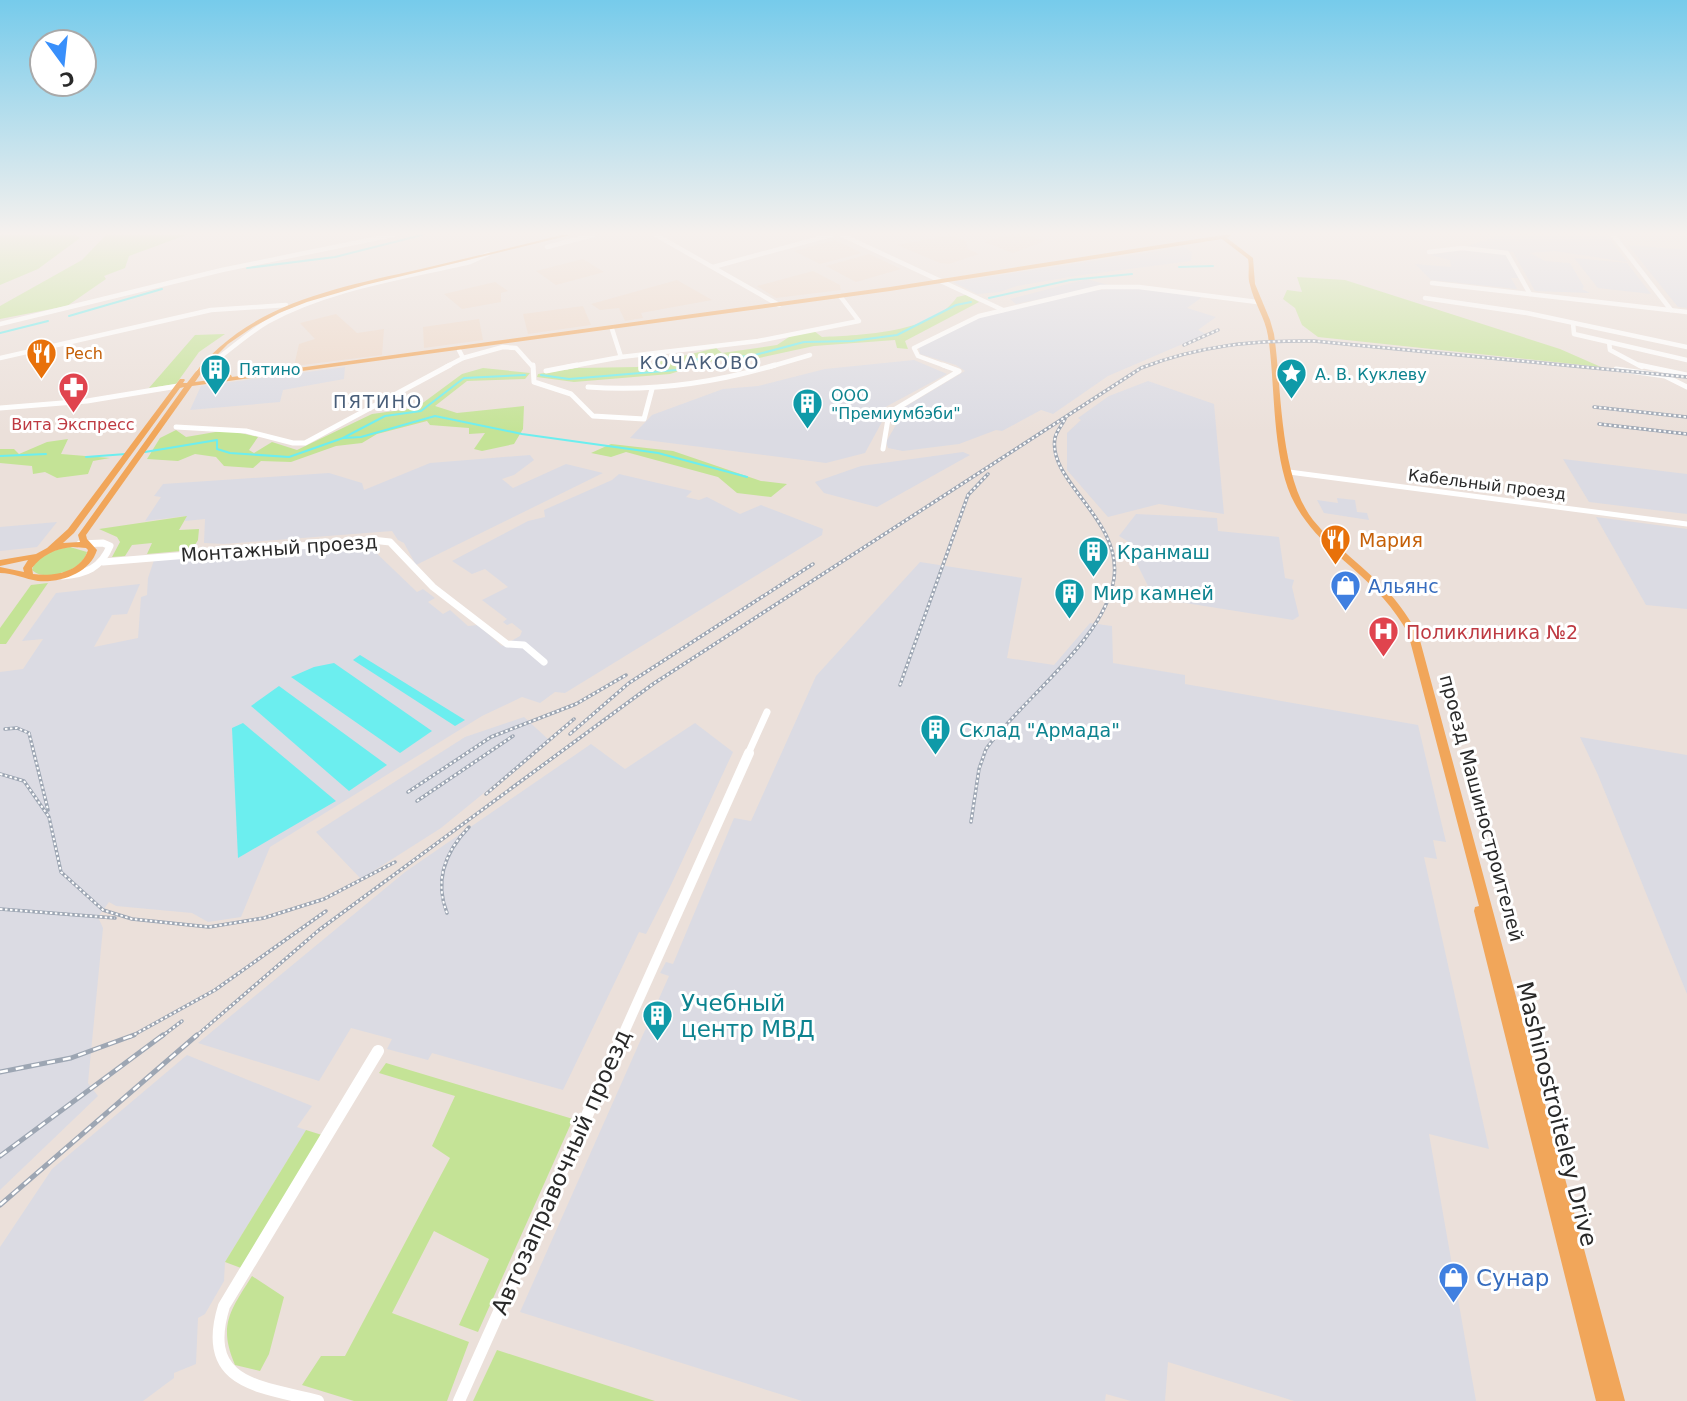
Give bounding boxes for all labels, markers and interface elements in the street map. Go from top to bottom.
north arrow [28,28,98,98]
text: С [58,67,77,92]
restaurant icon: Pech [25,336,59,380]
place label: Pech [65,344,103,363]
building icon: Пятино [199,352,233,396]
district label: КОЧАКОВО [639,352,761,373]
place icon: А. В. Куклеву [1275,357,1309,401]
place label: Пятино [239,360,301,379]
place label: А. В. Куклеву [1315,365,1427,384]
pharmacy icon: Вита Экспресс [56,370,90,414]
place label: ООО "Премиумбэби" [831,386,961,423]
building icon: ООО "Премиумбэби" [791,387,825,431]
district label: ПЯТИНО [333,391,423,412]
place label: Вита Экспресс [11,415,135,434]
street label: Кабельный проезд [1407,465,1567,504]
restaurant icon: Мария [1319,523,1353,567]
place label: Мария [1359,529,1423,551]
street label: Монтажный проезд [180,530,378,566]
building icon: Кранмаш [1077,535,1111,579]
place label: Кранмаш [1117,541,1210,563]
shop icon: Альянс [1328,569,1362,613]
place label: Альянс [1368,575,1439,597]
building icon: Мир камней [1053,576,1087,620]
place label: Мир камней [1093,582,1214,604]
hospital icon: Поликлиника №2 [1366,615,1400,659]
place label: Поликлиника №2 [1406,621,1578,643]
street label: проезд Машиностроителей [1436,672,1528,944]
building icon: Склад "Армада" [919,713,953,757]
place label: Склад "Армада" [959,719,1120,741]
street label: Mashinostroiteley Drive [1511,979,1603,1249]
place label: Учебный центр МВД [681,990,815,1042]
building icon: Учебный центр МВД [641,999,675,1043]
street label: Автозаправочный проезд [486,1025,636,1319]
shop icon: Сунар [1436,1261,1470,1305]
place label: Сунар [1476,1265,1549,1291]

